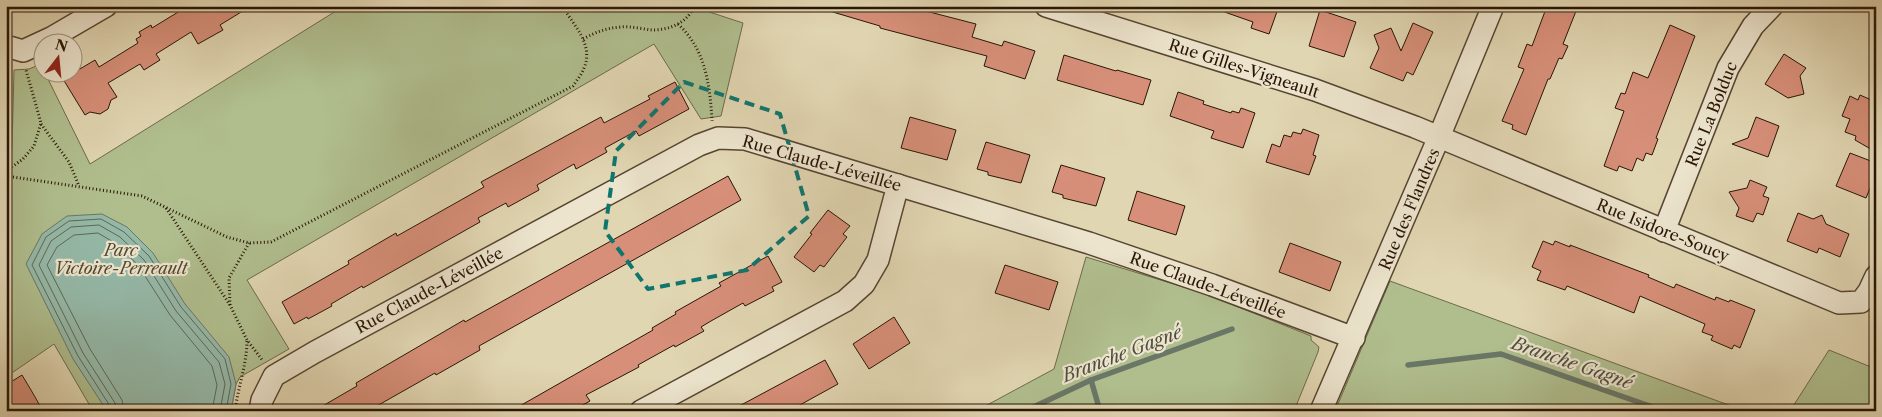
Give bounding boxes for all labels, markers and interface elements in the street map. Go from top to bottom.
north arrow [32,32,82,82]
street label: Rue Gilles-Vigneault [1166,34,1322,102]
text: N [53,35,70,56]
street label: Rue La Bolduc [1681,59,1741,169]
street label: Rue Claude-Léveillée [740,131,904,195]
street label: Rue des Flandres [1374,145,1444,273]
street label: Rue Isidore-Soucy [1594,194,1733,266]
park label: Parc Victoire-Perreault [54,240,189,278]
street label: Rue Claude-Léveillée [352,243,506,337]
street label: Rue Claude-Léveillée [1127,247,1289,323]
water label: Branche Gagné [1057,321,1186,388]
water label: Branche Gagné [1507,331,1636,394]

